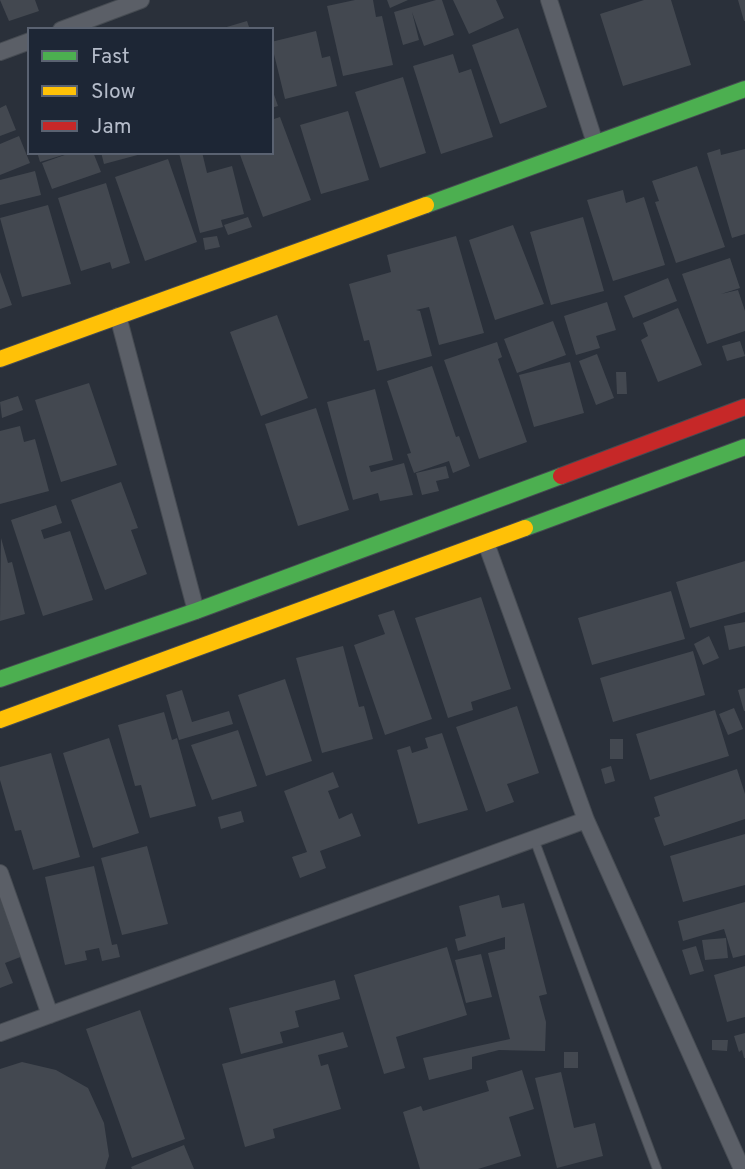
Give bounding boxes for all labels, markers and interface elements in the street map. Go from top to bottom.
legend [28,28,273,154]
text: Fast [91,44,130,71]
text: Slow [91,79,136,106]
text: Jam [91,114,132,141]

